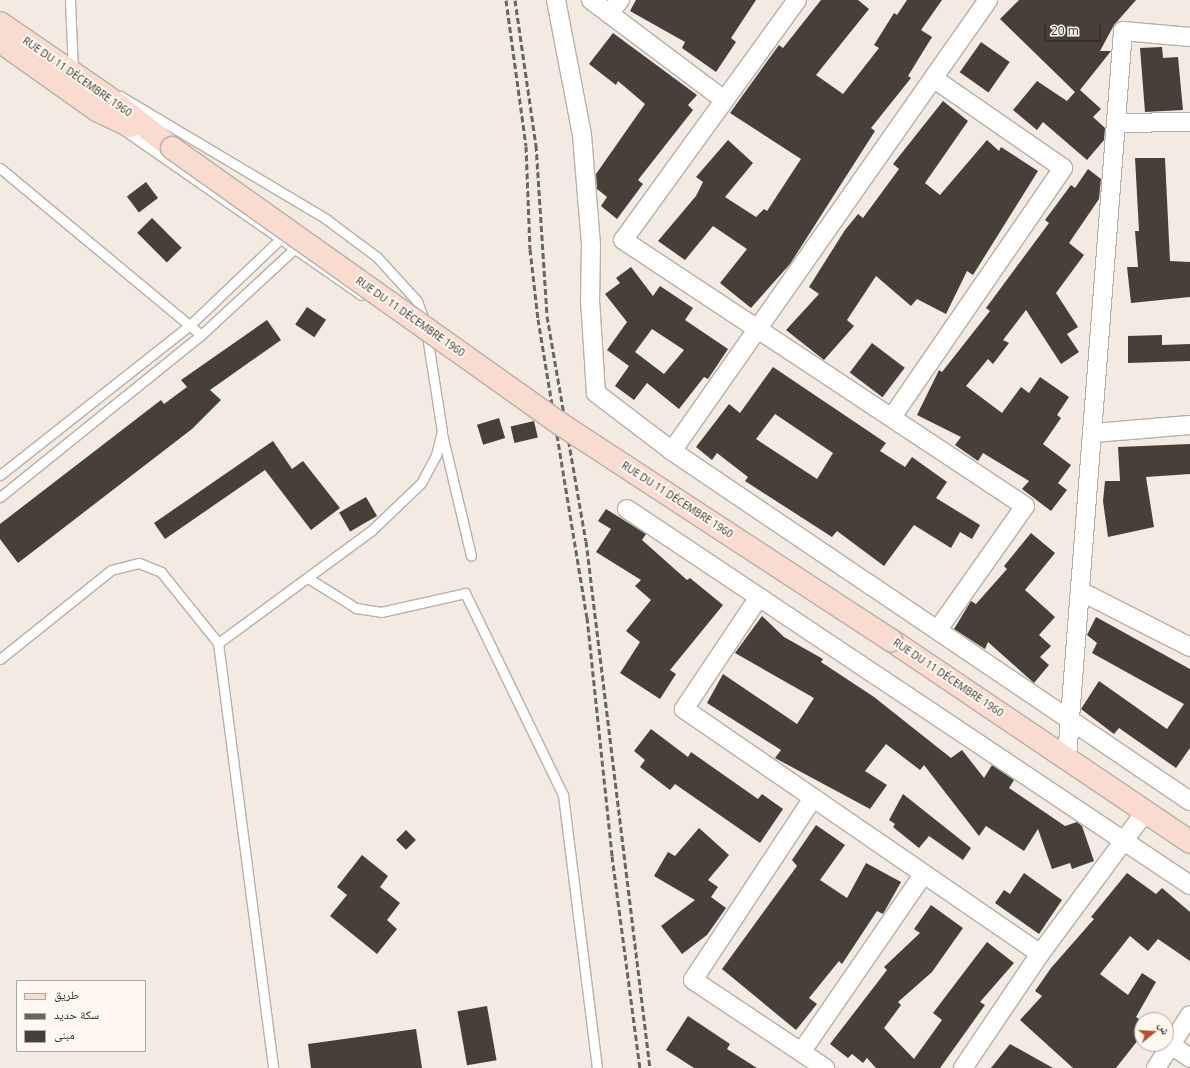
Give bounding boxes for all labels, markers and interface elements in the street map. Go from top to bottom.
scale bar [1046,16,1103,42]
text: 20 m [1051,22,1079,39]
street label: RUE DU 11 DÉCEMBRE 1960 [20,35,134,119]
street label: RUE DU 11 DÉCEMBRE 1960 [353,275,467,359]
street label: RUE DU 11 DÉCEMBRE 1960 [619,460,735,540]
street label: RUE DU 11 DÉCEMBRE 1960 [891,637,1005,719]
legend [16,980,146,1052]
text: طريق [54,986,79,1003]
text: سكة حديد [54,1006,99,1023]
north arrow [1134,1012,1174,1052]
text: ش [1156,1021,1174,1036]
text: مبنى [54,1026,75,1043]

